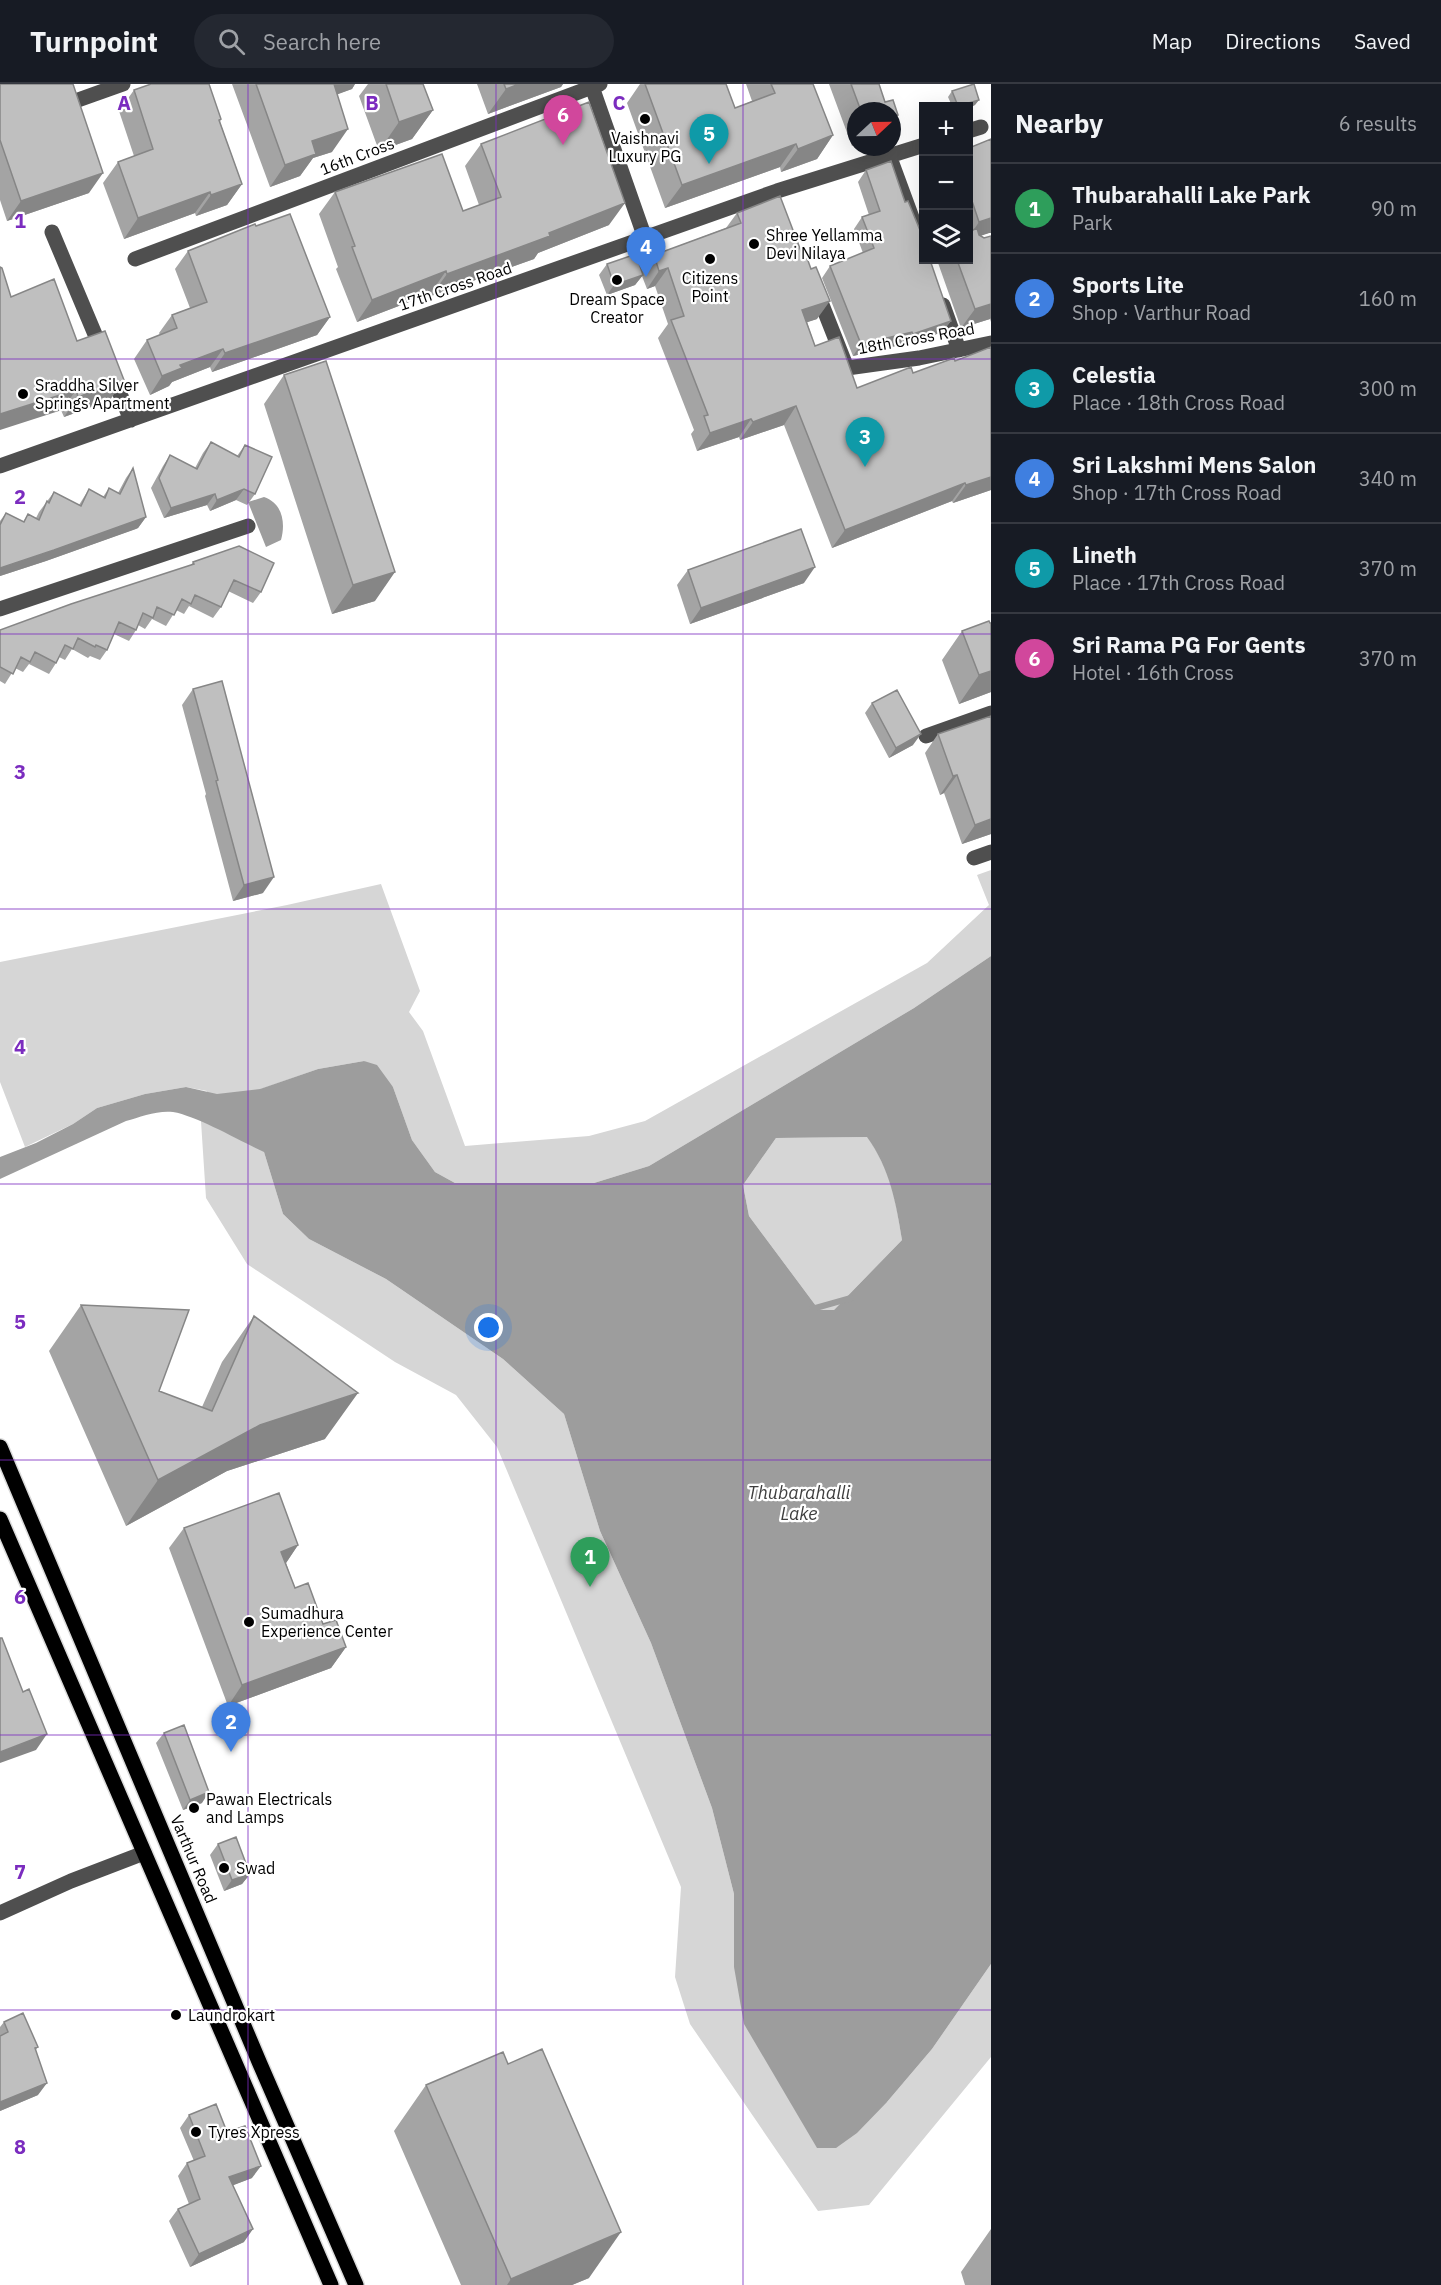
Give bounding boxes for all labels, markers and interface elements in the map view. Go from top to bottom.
search box [194,14,614,68]
text: Turnpoint [30,23,158,60]
icon: search [215,25,248,58]
text: Search here [263,27,381,56]
text: Map [1152,27,1192,55]
text: Directions [1225,27,1321,55]
text: Saved [1354,27,1411,55]
text: A [117,89,131,116]
text: B [365,89,379,116]
text: C [612,89,626,116]
pin: 6 [544,95,582,145]
north arrow [847,102,901,156]
map controls [919,102,973,264]
button: + [919,102,973,156]
text: Nearby [1015,106,1103,140]
text: 6 results [1339,110,1417,137]
marker: Vaishnavi Luxury PG [638,112,652,126]
pin: 5 [690,115,728,164]
place label: Vaishnavi Luxury PG [609,128,681,166]
street label: 16th Cross [317,133,397,179]
button: − [919,156,973,210]
text: Thubarahalli Lake Park [1072,180,1310,209]
text: 1 [1029,195,1041,222]
text: 90 m [1371,195,1417,222]
text: 1 [14,207,26,234]
text: Park [1072,209,1112,236]
button: layers [919,210,973,264]
place label: Shree Yellamma Devi Nilaya [766,225,883,263]
pin: 4 [626,228,666,277]
marker: Shree Yellamma Devi Nilaya [747,237,761,251]
marker: Citizens Point [703,252,717,266]
street label: 17th Cross Road [396,257,514,315]
place label: Citizens Point [682,268,738,306]
text: Sports Lite [1072,270,1184,299]
marker: Dream Space Creator [610,273,624,287]
text: 2 [1029,285,1041,312]
text: 160 m [1359,285,1417,312]
place label: Dream Space Creator [569,289,665,327]
text: Shop · Varthur Road [1072,299,1251,326]
street label: 18th Cross Road [856,318,976,358]
text: Celestia [1072,360,1156,389]
place label: Sraddha Silver Springs Apartment [35,375,170,413]
text: 3 [1029,375,1041,402]
text: 300 m [1359,375,1417,402]
marker: Sraddha Silver Springs Apartment [16,387,30,401]
text: Place · 18th Cross Road [1072,389,1285,416]
pin: 3 [846,418,884,467]
text: Sri Lakshmi Mens Salon [1072,450,1316,479]
text: 4 [1029,465,1041,492]
text: 340 m [1359,465,1417,492]
text: Shop · 17th Cross Road [1072,479,1282,506]
text: 2 [14,483,26,510]
text: Lineth [1072,540,1137,569]
text: 5 [1029,555,1041,582]
text: 370 m [1359,555,1417,582]
text: Place · 17th Cross Road [1072,569,1285,596]
text: Sri Rama PG For Gents [1072,630,1306,659]
text: 6 [1029,645,1041,672]
text: 370 m [1359,645,1417,672]
text: Hotel · 16th Cross [1072,659,1234,686]
text: 3 [14,758,26,785]
text: 4 [14,1033,26,1060]
text: 5 [14,1308,26,1335]
your location [474,1313,503,1342]
water label: Thubarahalli Lake [748,1481,851,1525]
pin: 1 [570,1538,610,1587]
text: 6 [14,1583,26,1610]
place label: Sumadhura Experience Center [261,1603,393,1641]
marker: Sumadhura Experience Center [242,1615,256,1629]
pin: 2 [212,1702,250,1752]
place label: Pawan Electricals and Lamps [206,1789,332,1827]
marker: Pawan Electricals and Lamps [187,1801,201,1815]
street label: Varthur Road [166,1812,222,1906]
text: 7 [14,1858,26,1885]
place label: Swad [236,1858,275,1878]
marker: Swad [217,1861,231,1875]
place label: Laundrokart [188,2005,275,2025]
marker: Laundrokart [169,2008,183,2022]
place label: Tyres Xpress [208,2122,300,2142]
marker: Tyres Xpress [189,2125,203,2139]
text: 8 [14,2133,26,2160]

